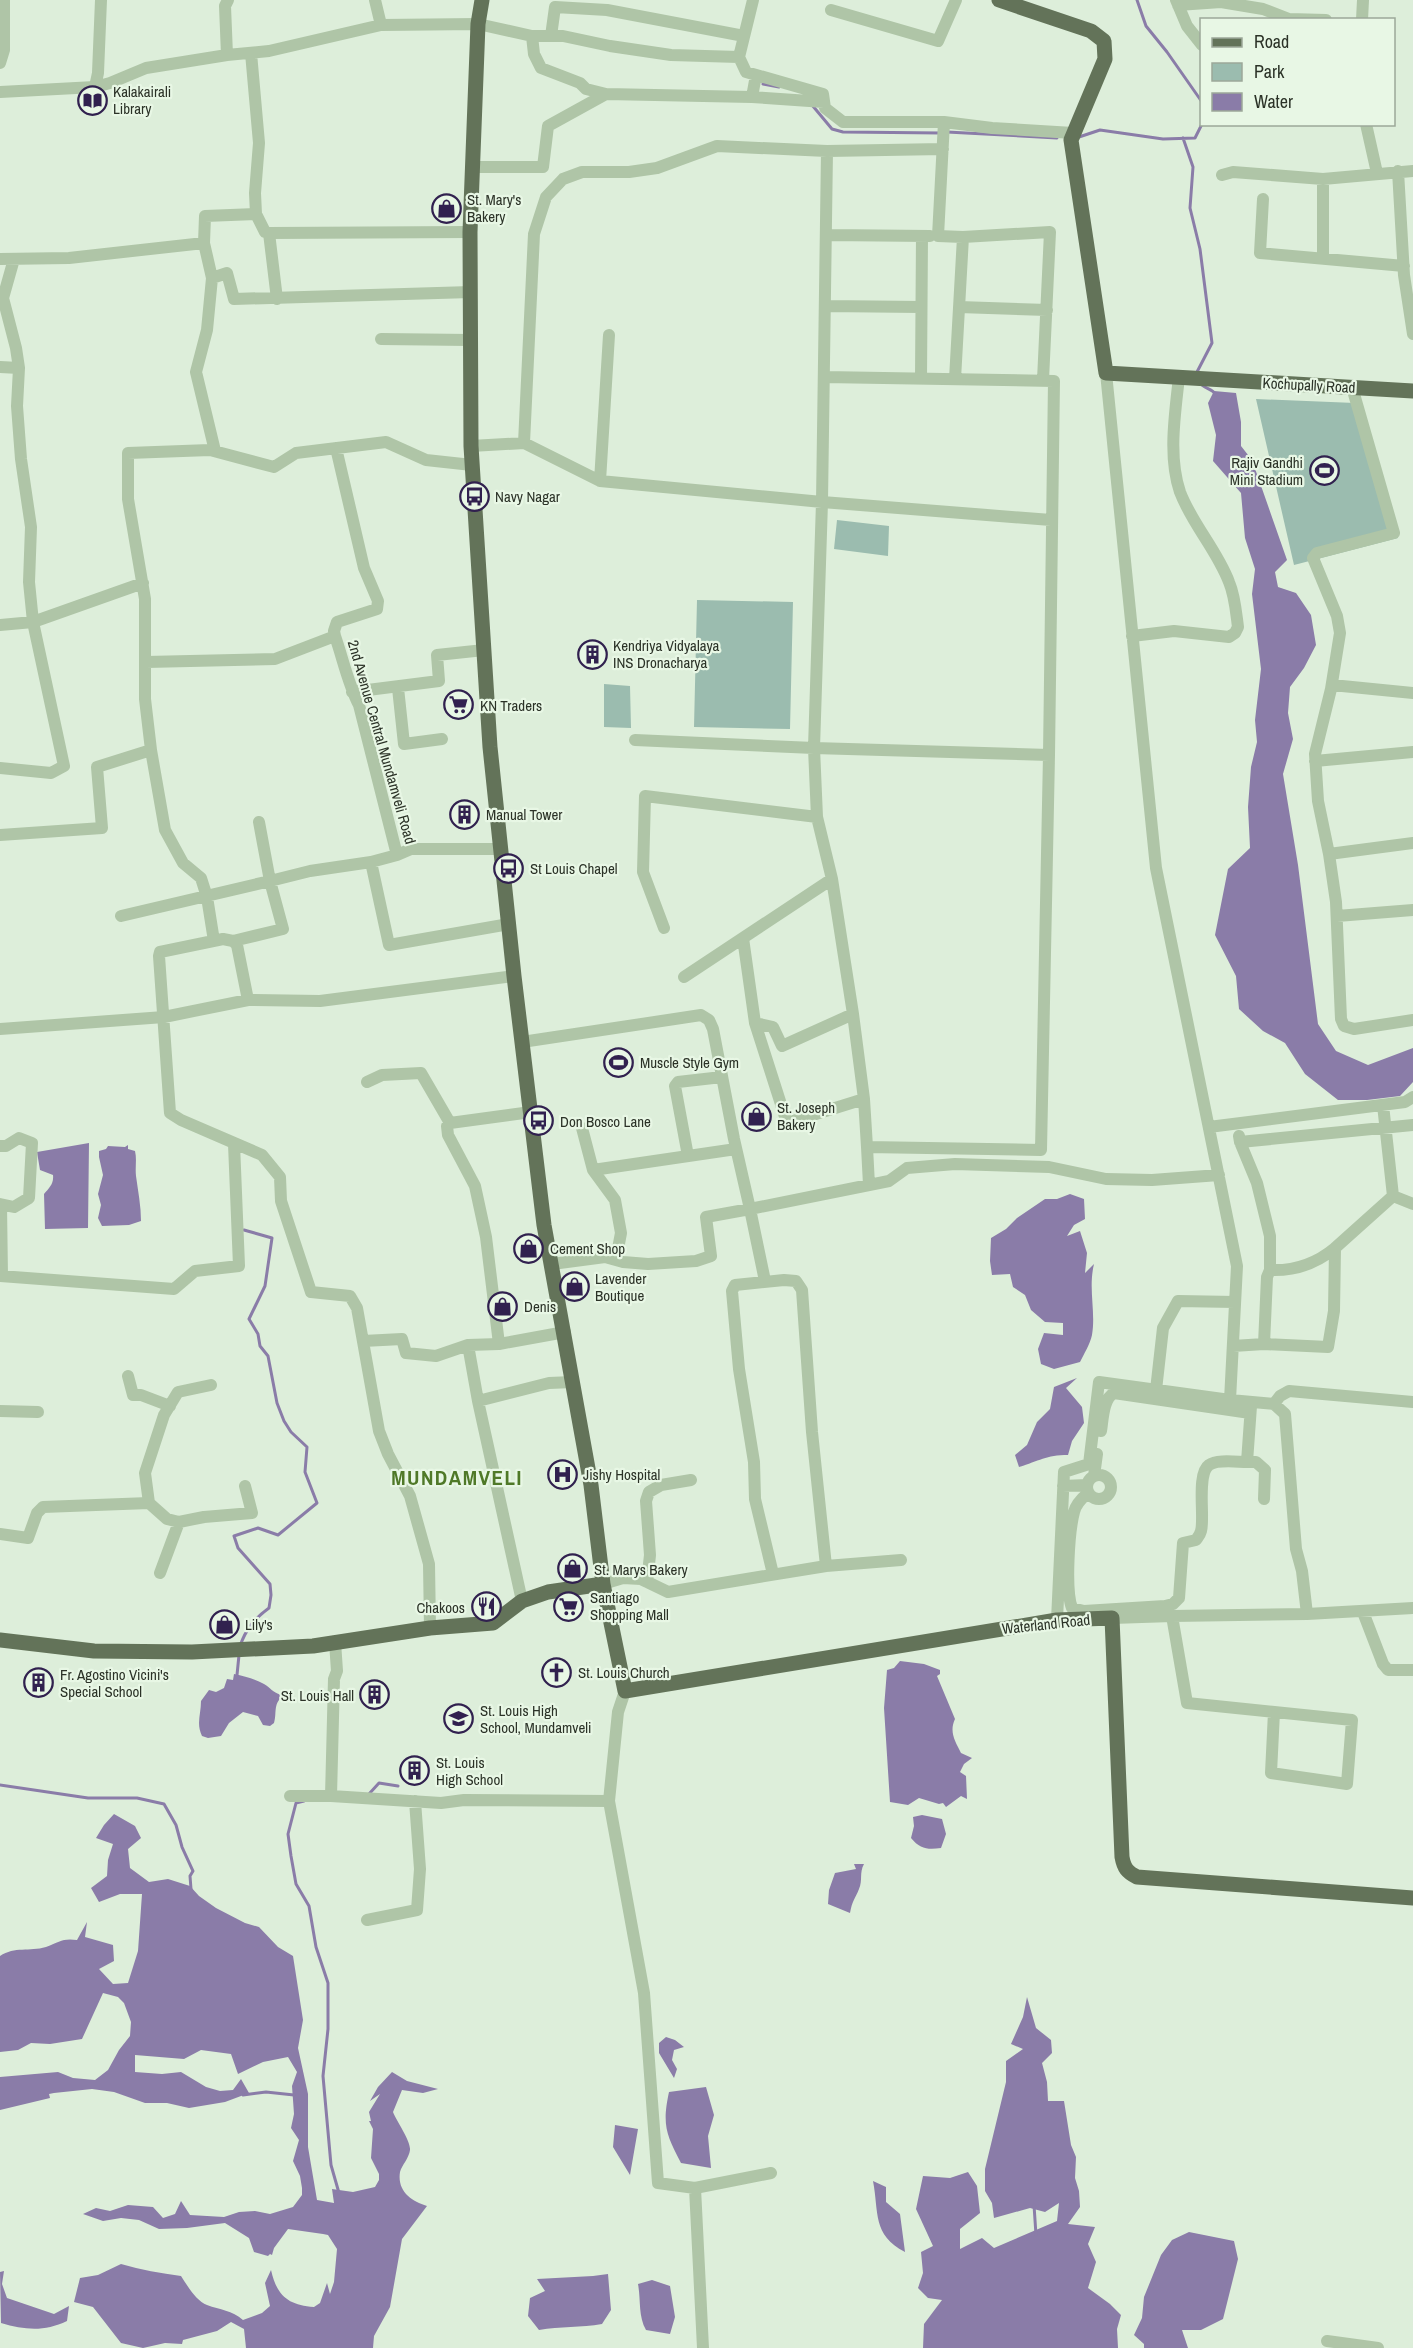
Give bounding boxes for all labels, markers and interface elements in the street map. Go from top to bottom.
legend [1200,18,1395,126]
text: Road [1254,29,1289,54]
text: Park [1254,59,1285,84]
place label: Kalakairali Library [113,81,171,119]
library icon: Kalakairali Library [76,84,108,116]
text: Water [1254,89,1293,114]
place label: St. Mary's Bakery [467,189,521,227]
shop icon: St. Mary's Bakery [430,192,462,224]
street label: Kochupally Road [1262,372,1356,398]
place label: Rajiv Gandhi Mini Stadium [1230,452,1303,490]
sports icon: Rajiv Gandhi Mini Stadium [1308,455,1340,487]
bus stop icon: Navy Nagar [458,480,490,512]
place label: Navy Nagar [495,486,560,507]
place label: Kendriya Vidyalaya INS Dronacharya [613,635,720,673]
street label: 2nd Avenue Central Mundamveli Road [343,638,421,846]
building icon: Kendriya Vidyalaya INS Dronacharya [576,638,608,670]
supermarket icon: KN Traders [443,689,475,721]
place label: KN Traders [480,695,542,716]
building icon: Manual Tower [449,798,481,830]
place label: Manual Tower [486,804,562,825]
bus stop icon: St Louis Chapel [493,852,525,884]
place label: St Louis Chapel [530,858,618,879]
sports icon: Muscle Style Gym [603,1046,635,1078]
place label: Muscle Style Gym [640,1052,739,1073]
place label: St. Joseph Bakery [777,1097,835,1135]
shop icon: St. Joseph Bakery [740,1100,772,1132]
bus stop icon: Don Bosco Lane [523,1105,555,1137]
place label: Don Bosco Lane [560,1111,651,1132]
shop icon: Cement Shop [513,1232,545,1264]
place label: Cement Shop [550,1238,625,1259]
place label: Lavender Boutique [595,1268,646,1306]
shop icon: Lavender Boutique [558,1271,590,1303]
shop icon: Denis [487,1290,519,1322]
place label: Denis [524,1296,556,1317]
hospital icon: Jishy Hospital [546,1458,578,1490]
district label: MUNDAMVELI [391,1463,523,1492]
place label: Jishy Hospital [583,1464,660,1485]
shop icon: St. Marys Bakery [557,1553,589,1585]
place label: St. Marys Bakery [594,1559,688,1580]
place label: Santiago Shopping Mall [590,1587,669,1625]
supermarket icon: Santiago Shopping Mall [553,1590,585,1622]
restaurant icon: Chakoos [470,1591,502,1623]
place label: Chakoos [416,1597,465,1618]
shop icon: Lily's [208,1608,240,1640]
street label: Waterland Road [1001,1609,1091,1639]
place label: Lily's [245,1614,273,1635]
church icon: St. Louis Church [541,1656,573,1688]
place label: St. Louis Church [578,1662,670,1683]
place label: Fr. Agostino Vicini's Special School [60,1664,169,1702]
building icon: Fr. Agostino Vicini's Special School [23,1667,55,1699]
building icon: St. Louis Hall [359,1679,391,1711]
place label: St. Louis Hall [281,1685,354,1706]
place label: St. Louis High School, Mundamveli [480,1700,591,1738]
school or university icon: St. Louis High School, Mundamveli [443,1703,475,1735]
place label: St. Louis High School [436,1752,503,1790]
building icon: St. Louis High School [399,1755,431,1787]

